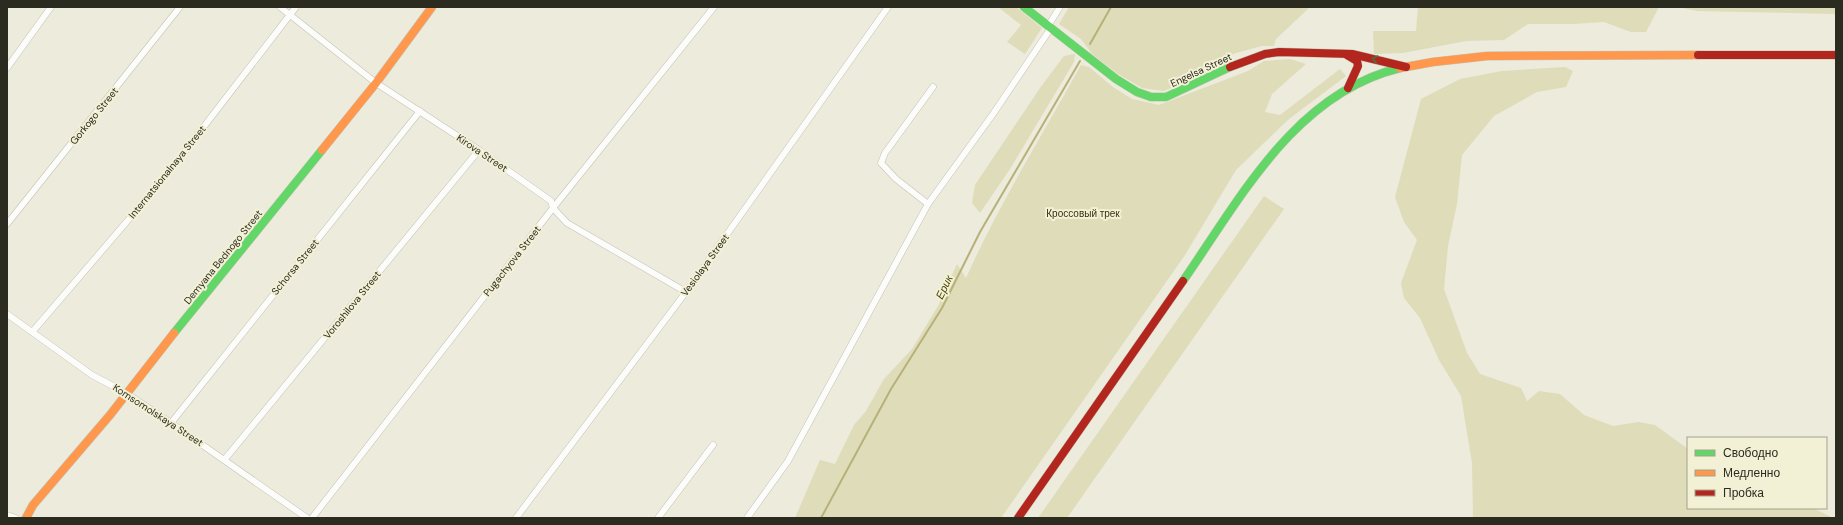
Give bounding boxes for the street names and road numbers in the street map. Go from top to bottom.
street label: Engelsa Street [1168,50,1234,90]
street label: Gorkogo Street [67,85,121,147]
street label: Internatsionalnaya Street [126,123,208,221]
street label: Kirova Street [454,131,510,175]
street label: Demyana Bednogo Street [181,207,265,307]
street label: Pugachyova Street [480,223,544,299]
street label: Vesiolaya Street [678,231,732,299]
street label: Schorsa Street [268,236,322,298]
street label: Voroshilova Street [321,268,384,342]
street label: Komsomolskaya Street [110,381,206,449]

